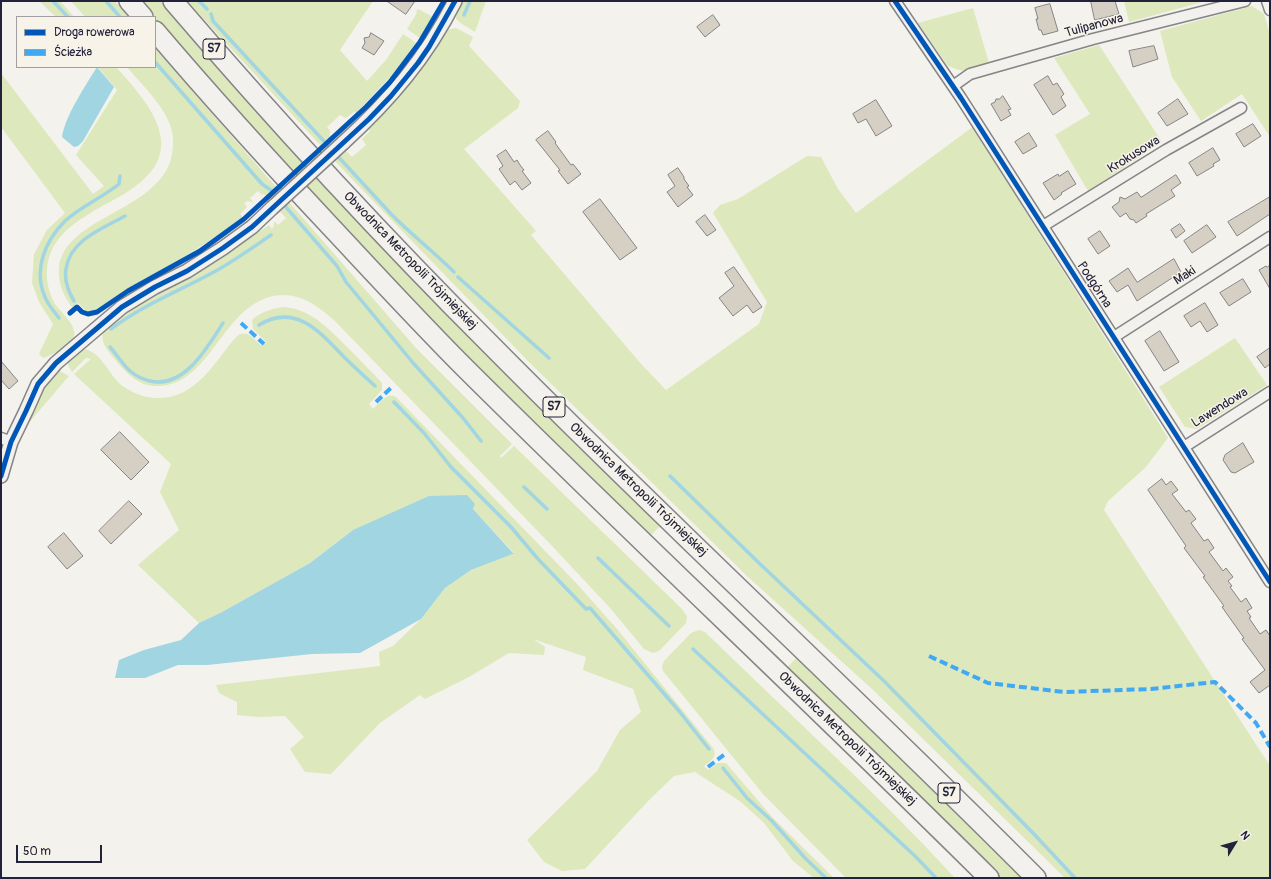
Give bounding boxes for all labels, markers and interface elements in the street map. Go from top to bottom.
street label: Tulipanowa [1063,11,1125,41]
legend [16,16,156,68]
text: Droga rowerowa [54,25,135,40]
road number: S7 [203,39,225,59]
text: Ścieżka [54,45,92,60]
street label: Krokusowa [1105,133,1163,177]
street label: Obwodnica Metropolii Trójmiejskiej [340,189,480,333]
street label: Podgórna [1073,259,1115,311]
street label: Maki [1171,263,1199,289]
street label: Lawendowa [1189,385,1251,431]
road number: S7 [543,397,565,417]
street label: Obwodnica Metropolii Trójmiejskiej [566,420,710,560]
street label: Obwodnica Metropolii Trójmiejskiej [775,669,919,809]
road number: S7 [938,783,960,803]
north arrow [1215,823,1255,863]
text: N [1238,829,1252,842]
scale bar [18,837,104,863]
text: 50 m [23,844,51,859]

